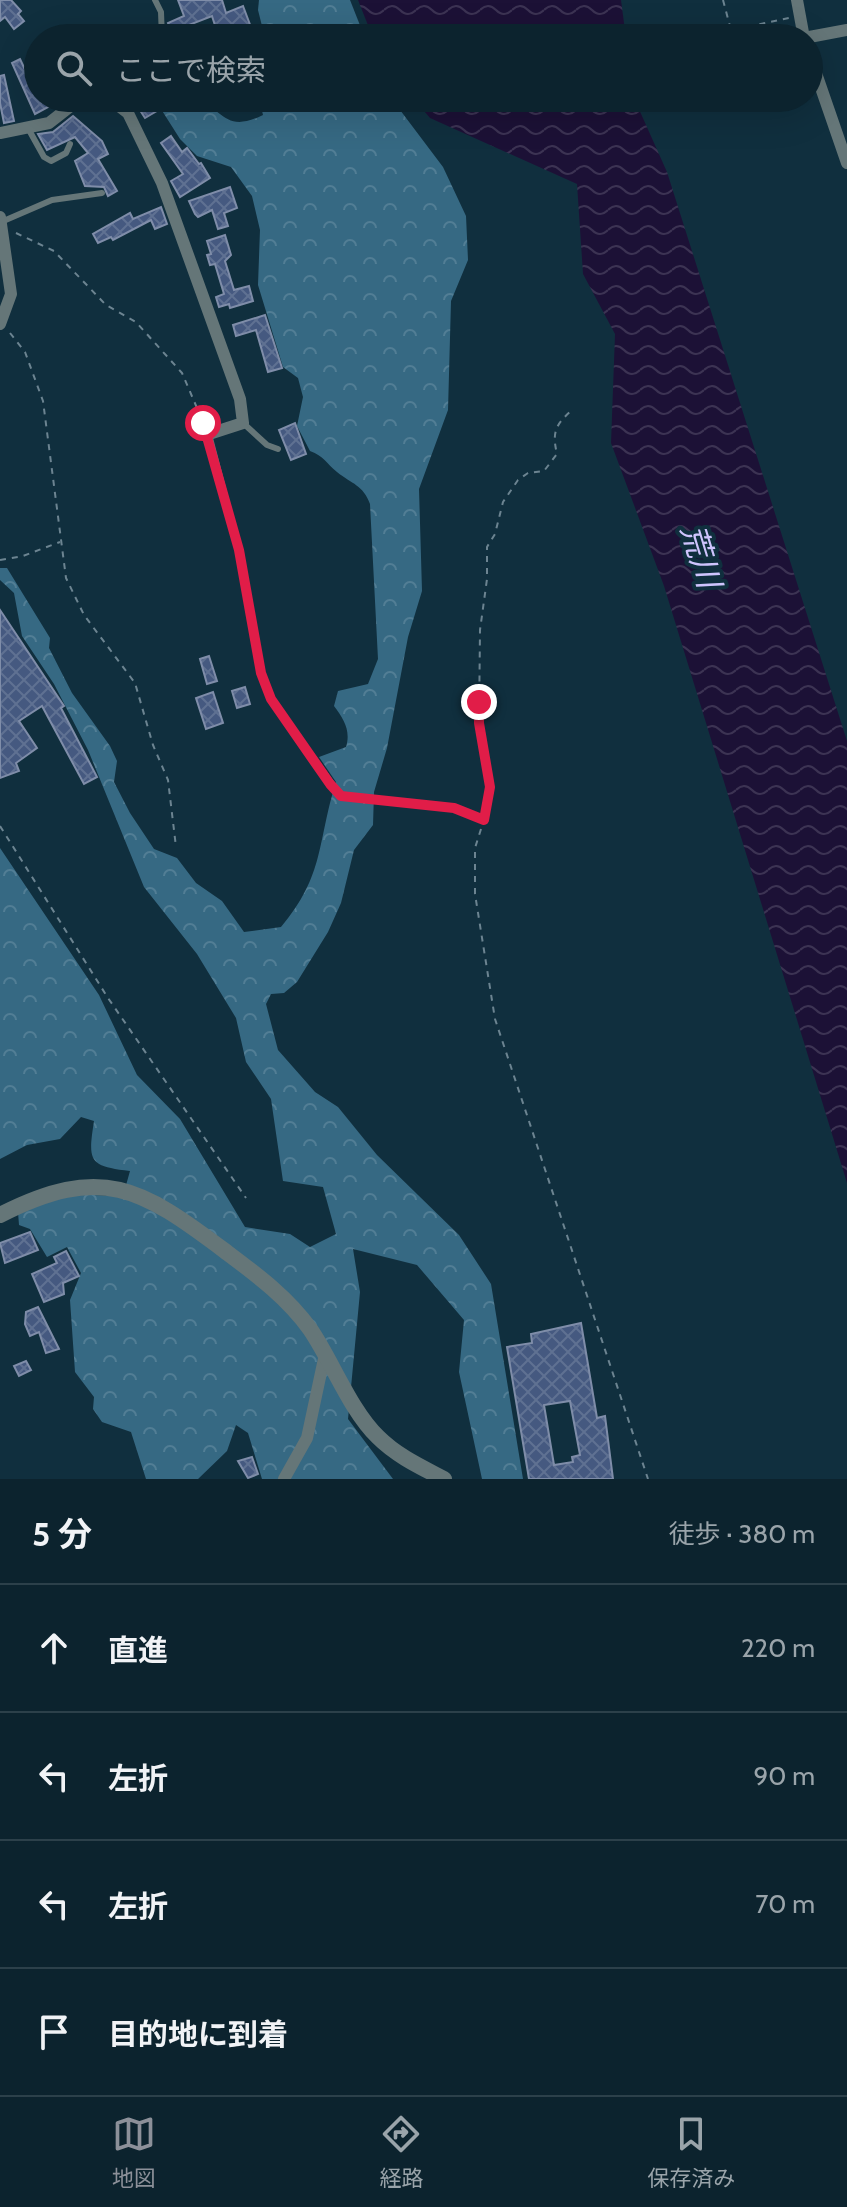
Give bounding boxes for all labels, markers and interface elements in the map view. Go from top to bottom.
search box [24,24,823,112]
icon: search [52,46,96,90]
text: ここで検索 [116,52,266,89]
route start [185,405,221,441]
water label: 荒川 [673,520,730,595]
route end [461,684,497,720]
text: 5 分 [32,1513,92,1555]
text: 徒歩 · 380 m [668,1518,815,1550]
icon: ahead [32,1626,76,1670]
text: 直進 [108,1632,168,1669]
text: 220 m [741,1632,815,1664]
icon: left [32,1754,76,1798]
text: 左折 [108,1760,168,1797]
text: 90 m [753,1760,815,1792]
icon: left [32,1882,76,1926]
text: 左折 [108,1888,168,1925]
text: 70 m [755,1888,815,1920]
icon: arrive [32,2010,76,2054]
text: 目的地に到着 [108,2016,288,2053]
tab: 地図 [112,2112,156,2192]
tab: 経路 [379,2112,423,2192]
tab: 保存済み [647,2112,735,2192]

